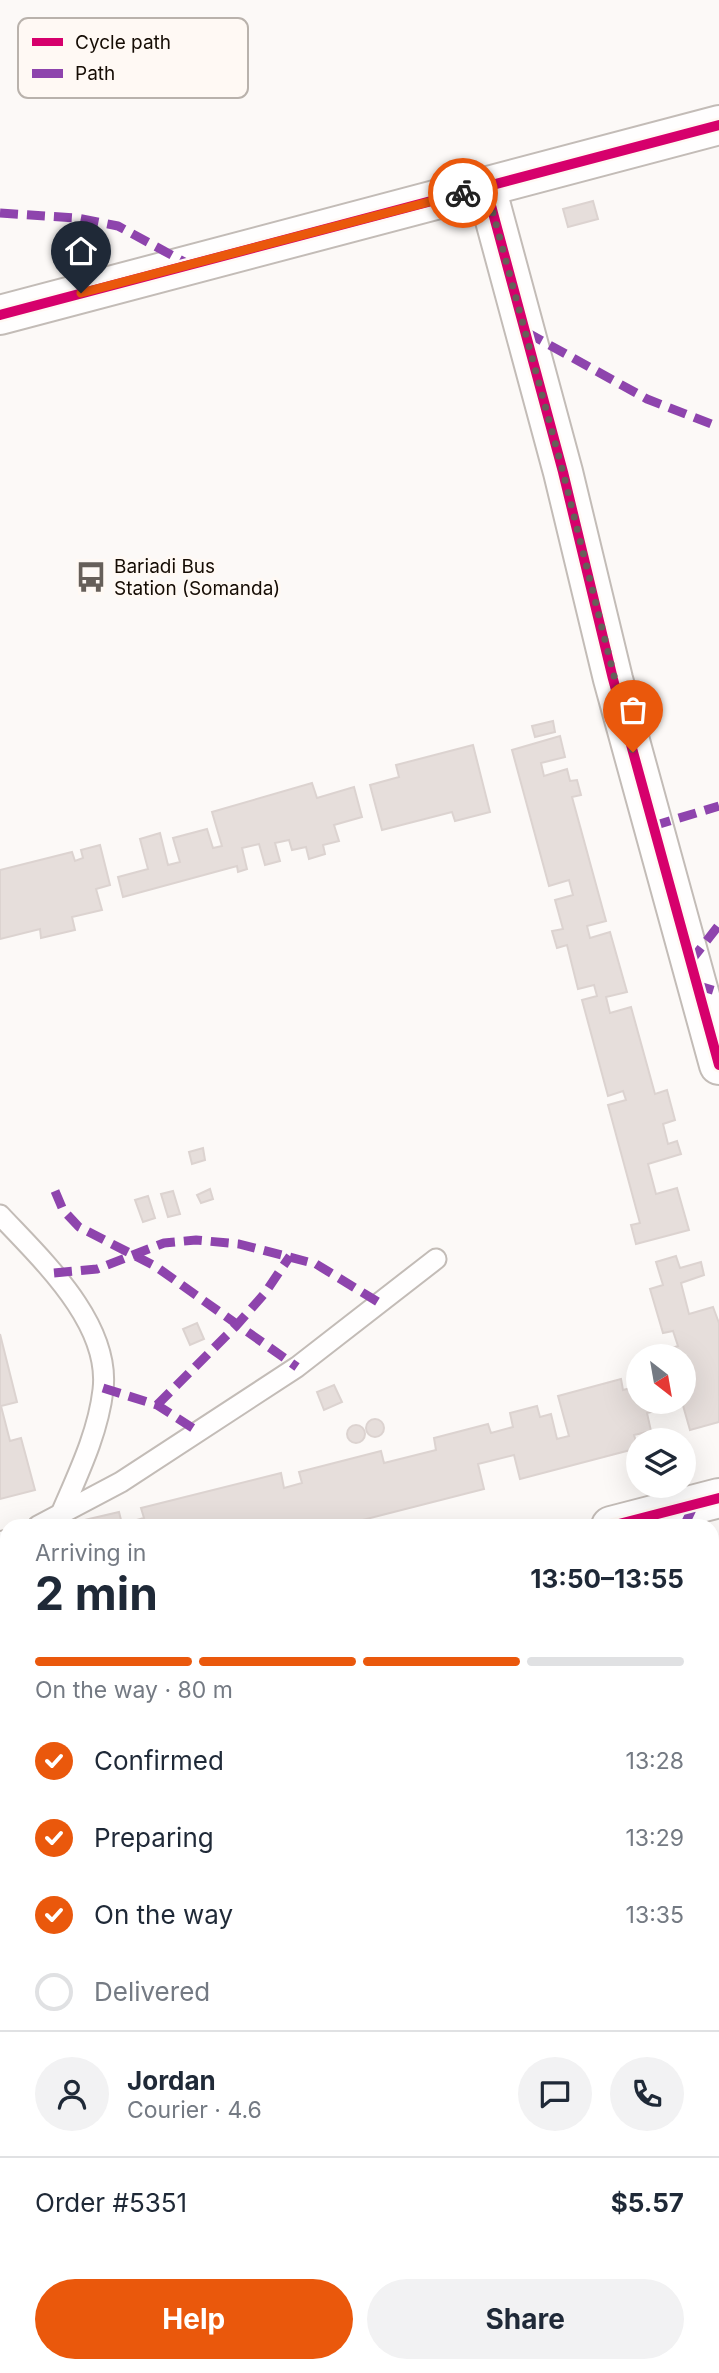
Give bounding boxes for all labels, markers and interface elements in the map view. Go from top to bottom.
legend [18,18,248,98]
text: Cycle path [75,31,171,54]
text: Path [75,62,115,85]
courier [428,158,498,228]
icon: bike [444,174,482,212]
pin [51,221,111,293]
icon: home [62,232,100,270]
place label: Bariadi Bus Station (Somanda) [114,555,280,600]
bus stop icon: Bariadi Bus Station (Somanda) [74,560,108,594]
pin [603,680,663,752]
icon: bag [614,691,652,729]
north arrow [626,1344,696,1414]
map controls [626,1344,696,1498]
button: layers [626,1428,696,1498]
text: Arriving in [35,1539,146,1567]
text: 13:50–13:55 [530,1563,684,1594]
text: 2 min [35,1565,158,1621]
text: On the way · 80 m [35,1676,233,1704]
icon: check [35,1742,73,1780]
text: Confirmed [94,1745,224,1776]
text: 13:28 [626,1747,684,1775]
icon: check [35,1819,73,1857]
text: Preparing [94,1822,214,1853]
text: 13:29 [626,1824,684,1852]
icon: check [35,1896,73,1934]
text: On the way [94,1899,233,1930]
text: 13:35 [626,1901,684,1929]
text: Delivered [94,1976,210,2007]
button: person [35,2057,109,2131]
button: chat [518,2057,592,2131]
button: phone [610,2057,684,2131]
text: Jordan [127,2065,216,2096]
text: Courier · 4.6 [127,2096,262,2124]
text: Order #5351 [35,2187,187,2218]
text: $5.57 [611,2187,684,2218]
button: Help [35,2279,353,2359]
button: Share [367,2279,684,2359]

